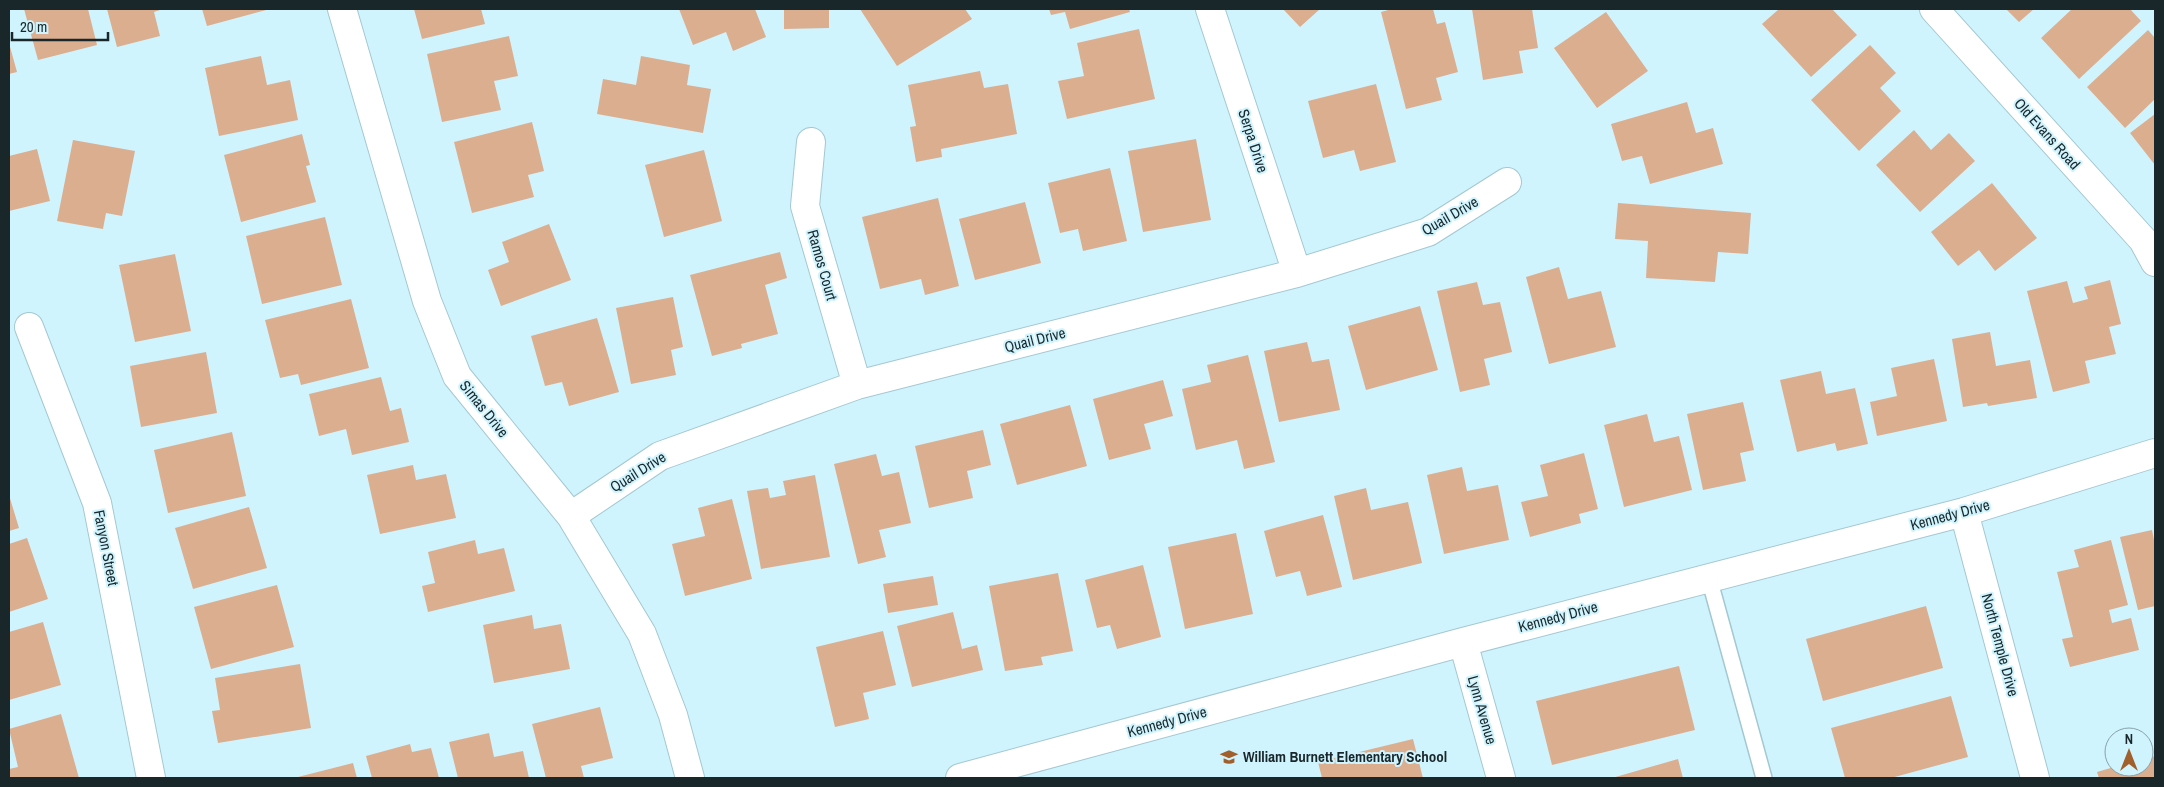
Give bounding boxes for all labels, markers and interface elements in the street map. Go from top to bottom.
scale bar [12,10,109,42]
text: 20 m [20,16,47,37]
street label: Old Evans Road [2010,93,2085,174]
street label: Serpa Drive [1233,106,1274,175]
street label: Quail Drive [1418,191,1482,240]
street label: Ramos Court [802,227,843,303]
street label: Quail Drive [1002,322,1068,357]
street label: Simas Drive [455,376,514,442]
street label: Quail Drive [606,446,670,497]
street label: Kennedy Drive [1908,494,1992,535]
street label: Fanyon Street [89,508,124,588]
street label: North Temple Drive [1977,591,2024,699]
street label: Kennedy Drive [1516,596,1600,637]
street label: Lynn Avenue [1463,673,1502,747]
street label: Kennedy Drive [1125,701,1209,742]
north arrow [2104,727,2154,777]
text: N [2125,730,2133,748]
place label: William Burnett Elementary School [1243,746,1447,767]
school or university icon: William Burnett Elementary School [1219,747,1239,767]

